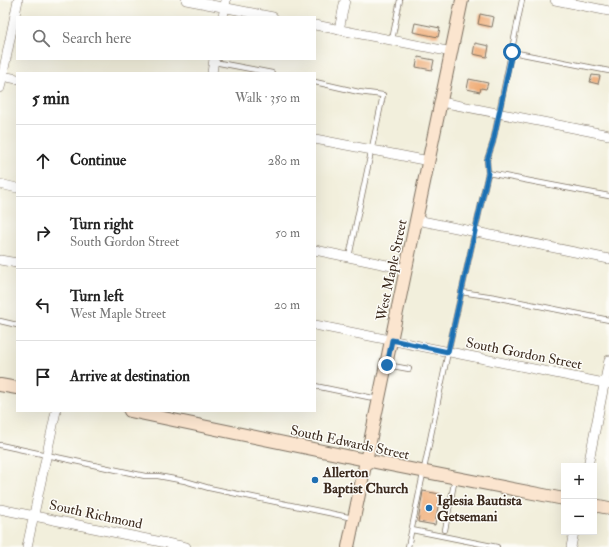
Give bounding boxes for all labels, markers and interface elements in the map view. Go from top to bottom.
search box [16,16,316,60]
icon: search [30,27,52,49]
text: Search here [62,29,131,48]
route start [503,43,521,61]
text: 5 min [32,88,70,109]
text: Walk · 350 m [235,90,300,106]
icon: ahead [32,150,54,172]
text: Continue [70,151,126,170]
text: 280 m [268,153,300,169]
text: Turn right [70,215,133,234]
street label: West Maple Street [372,217,412,324]
icon: right [32,222,54,244]
text: 50 m [275,225,300,241]
text: South Gordon Street [70,234,179,250]
text: Turn left [70,287,124,306]
icon: left [32,294,54,316]
text: 20 m [274,297,300,313]
text: West Maple Street [70,306,166,322]
street label: South Gordon Street [464,334,584,373]
route end [378,356,396,374]
icon: arrive [32,366,54,388]
text: Arrive at destination [70,367,190,386]
street label: South Edwards Street [289,422,411,464]
map controls [561,463,597,535]
button: + [561,463,597,499]
place label: Allerton Baptist Church [322,464,409,498]
marker: Allerton Baptist Church [310,475,320,485]
place label: Iglesia Bautista Getsemani [437,492,523,525]
street label: South Richmond [48,496,144,533]
button: − [561,499,597,535]
marker: Iglesia Bautista Getsemani [424,503,434,513]

